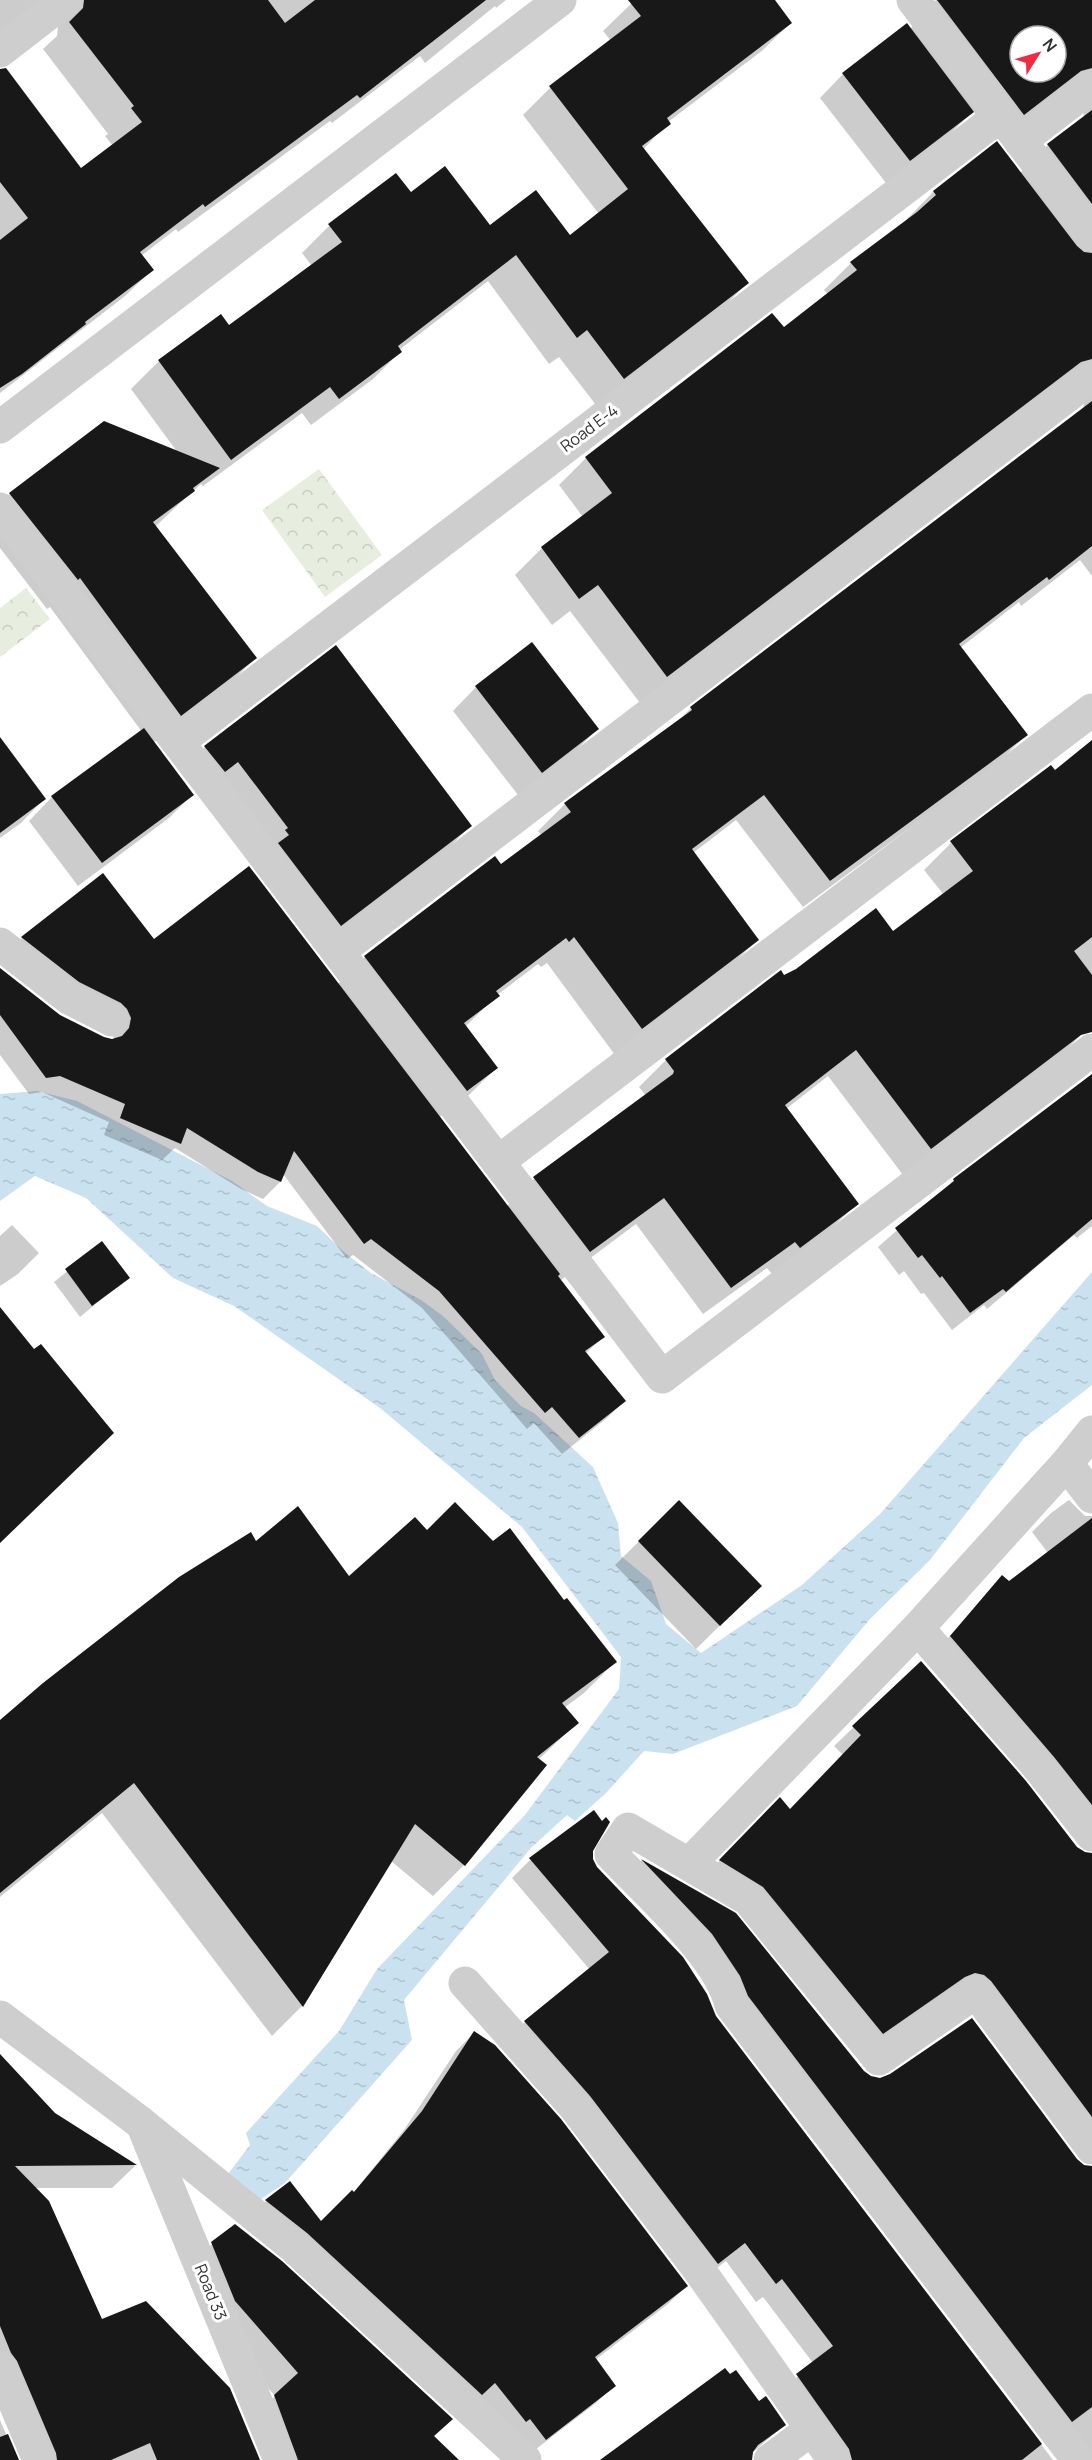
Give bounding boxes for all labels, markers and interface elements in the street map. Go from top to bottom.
north arrow [1008,24,1068,84]
text: N [1038,34,1062,56]
street label: Road E-4 [556,399,622,457]
street label: Road 33 [190,2261,232,2323]

